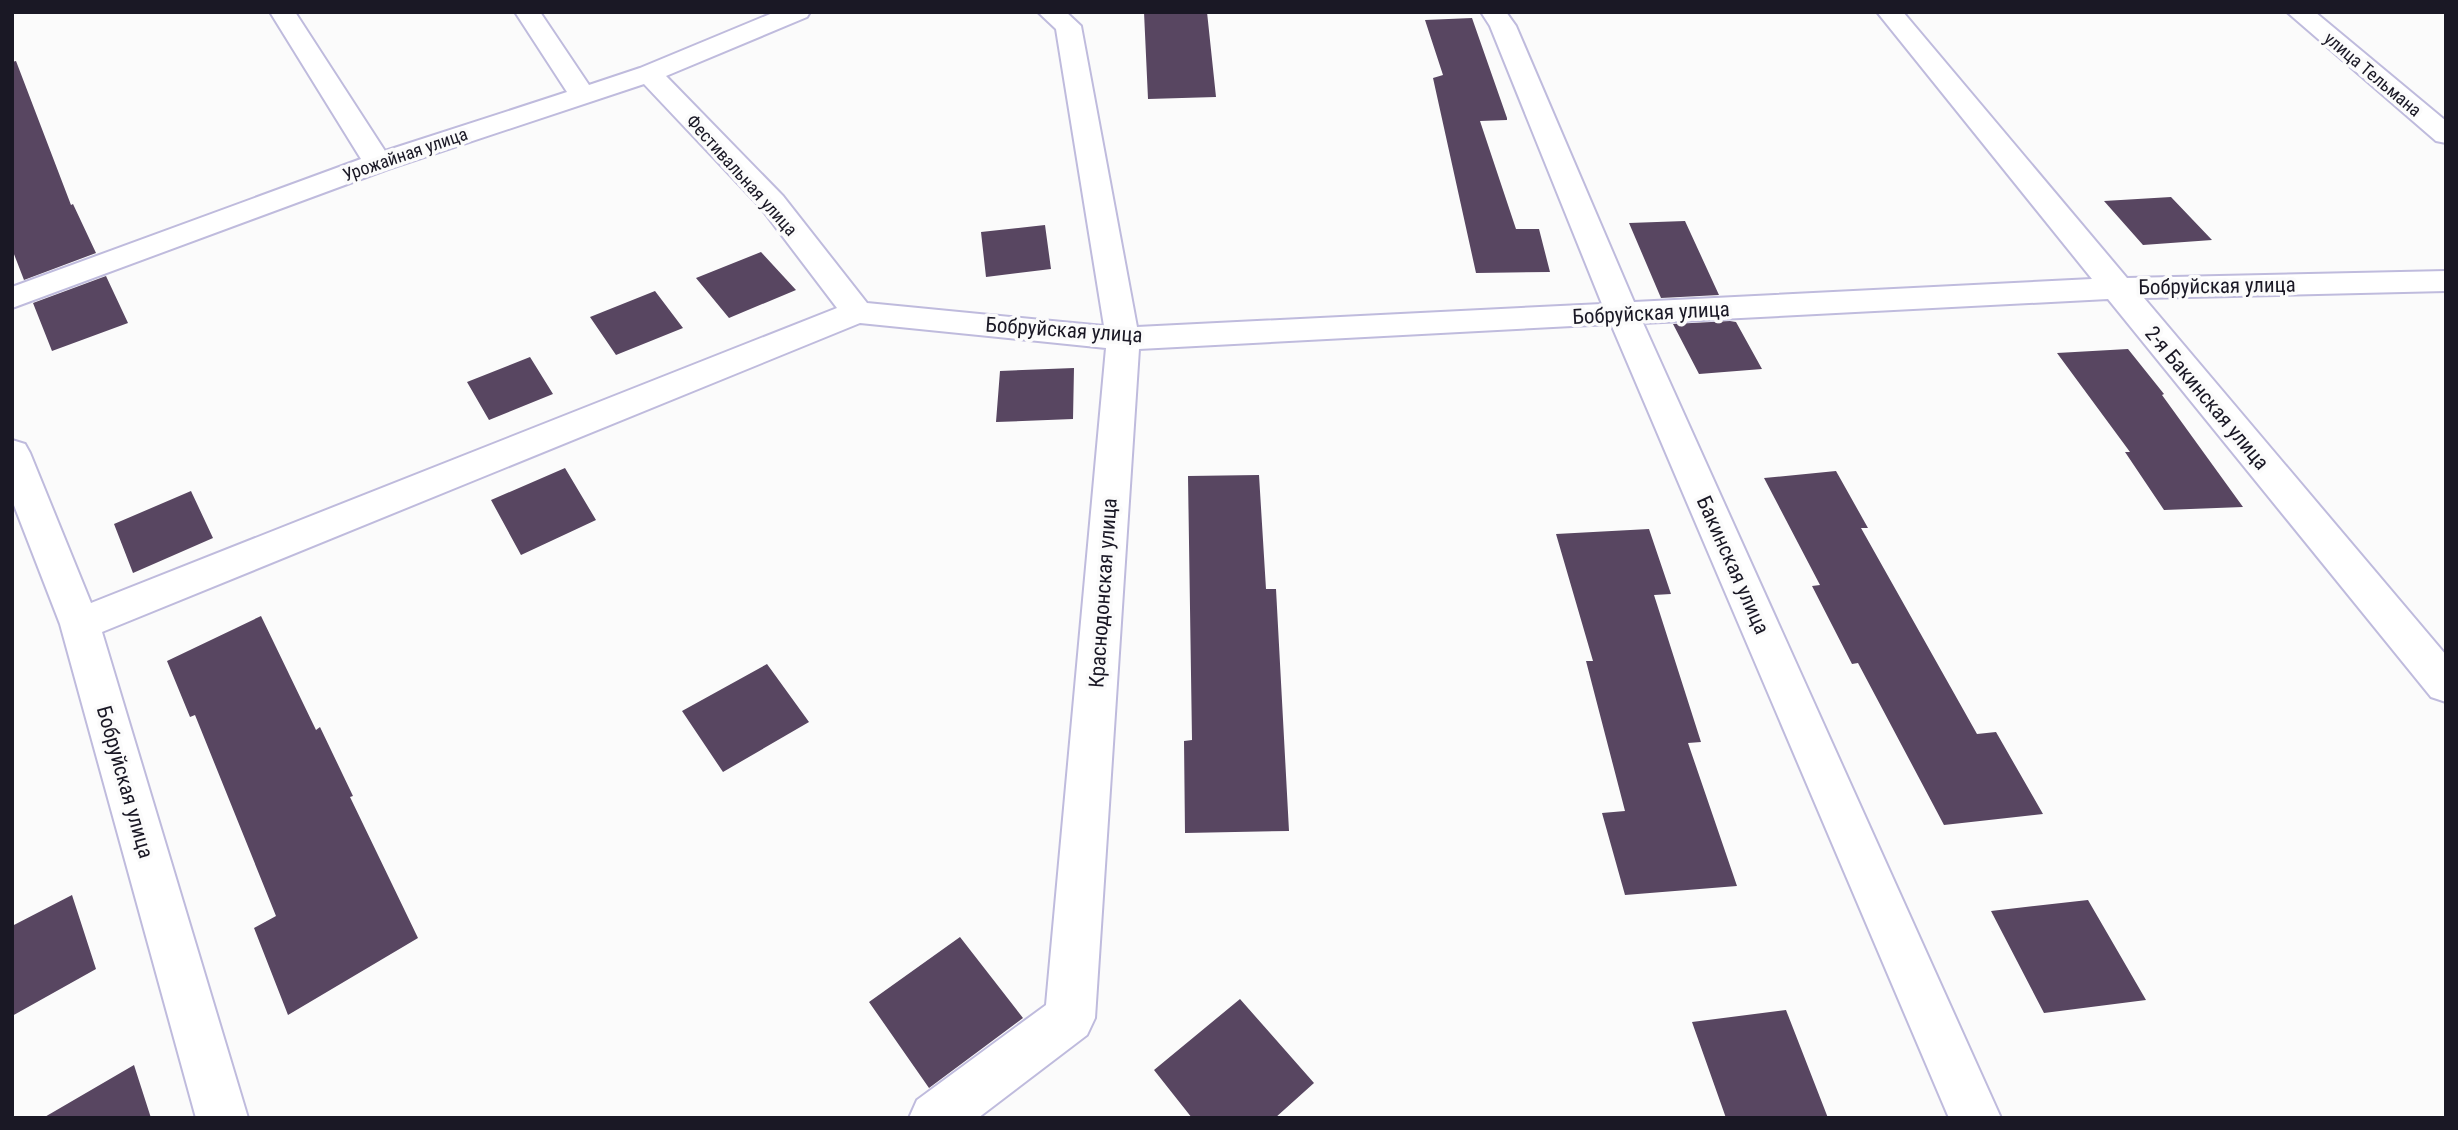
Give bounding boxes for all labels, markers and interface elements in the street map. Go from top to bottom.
street label: улица Тельмана [2320,27,2426,121]
street label: Фестивальная улица [682,110,802,240]
street label: Урожайная улица [340,123,470,185]
street label: Бобруйская улица [2138,273,2296,299]
street label: Бобруйская улица [1572,297,1730,329]
street label: Бобруйская улица [985,313,1143,347]
street label: 2-я Бакинская улица [2140,322,2274,474]
street label: Бакинская улица [1692,492,1774,638]
street label: Краснодонская улица [1084,497,1122,689]
street label: Бобруйская улица [92,703,158,861]

